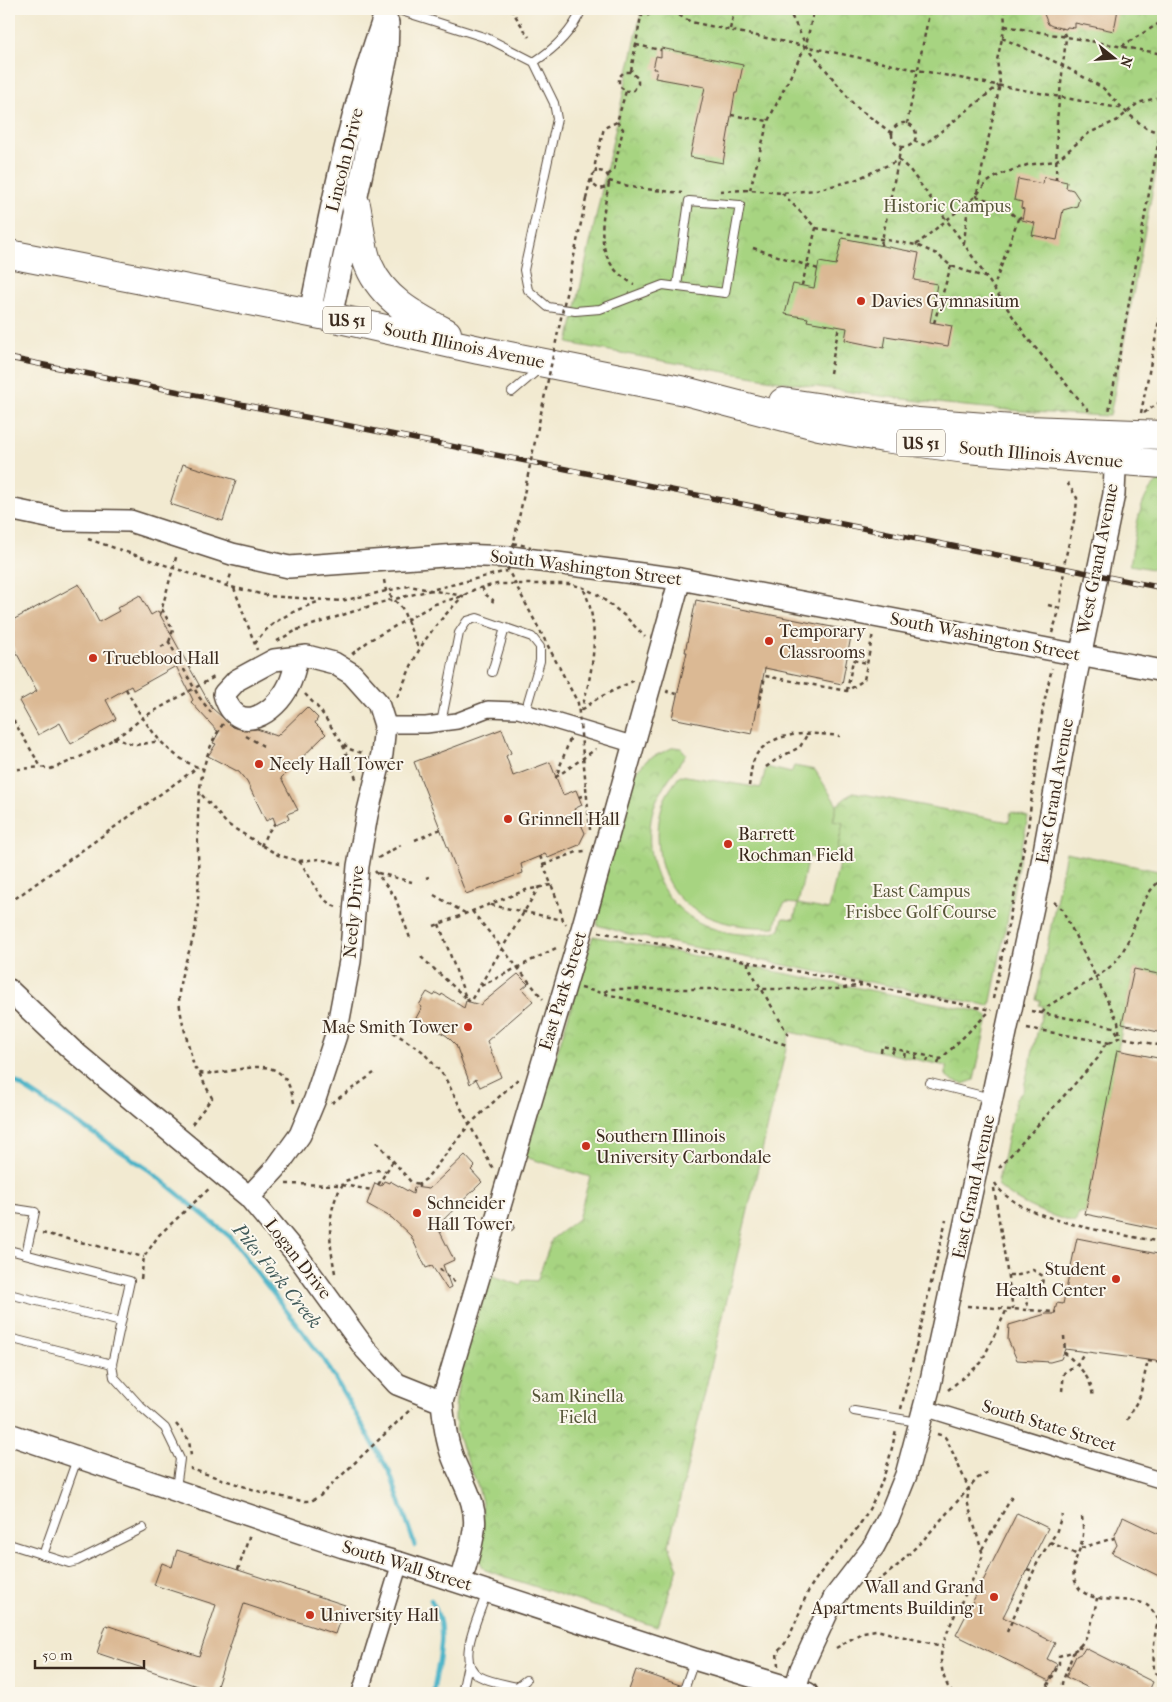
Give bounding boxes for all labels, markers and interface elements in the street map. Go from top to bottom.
north arrow [1090,32,1140,82]
text: N [1116,54,1136,70]
street label: Lincoln Drive [322,106,368,214]
park label: Historic Campus [883,196,1011,217]
place label: Davies Gymnasium [871,291,1019,312]
marker: Davies Gymnasium [855,295,867,307]
road number: US 51 [323,306,371,334]
street label: South Illinois Avenue [381,319,547,373]
road number: US 51 [897,429,945,456]
street label: South Illinois Avenue [958,437,1124,473]
street label: West Grand Avenue [1073,482,1123,637]
street label: South Washington Street [489,546,684,590]
street label: South Washington Street [888,608,1082,666]
place label: Temporary Classrooms [779,621,867,663]
marker: Temporary Classrooms [763,635,775,647]
place label: Trueblood Hall [103,648,219,669]
marker: Trueblood Hall [87,652,99,664]
street label: East Grand Avenue [1032,717,1078,865]
place label: Neely Hall Tower [269,754,404,775]
marker: Neely Hall Tower [253,758,265,770]
place label: Grinnell Hall [518,809,620,830]
marker: Grinnell Hall [502,813,514,825]
place label: Barrett Rochman Field [738,824,854,866]
marker: Barrett Rochman Field [722,838,734,850]
street label: Neely Drive [339,865,369,959]
park label: East Campus Frisbee Golf Course [845,881,997,923]
street label: East Park Street [535,928,591,1053]
place label: Mae Smith Tower [322,1017,458,1038]
marker: Mae Smith Tower [462,1021,474,1033]
street label: East Grand Avenue [948,1113,1000,1261]
place label: Southern Illinois University Carbondale [596,1126,771,1168]
marker: Southern Illinois University Carbondale [580,1140,592,1152]
place label: Schneider Hall Tower [427,1193,513,1235]
marker: Schneider Hall Tower [411,1207,423,1219]
street label: Logan Drive [260,1215,336,1303]
water label: Piles Fork Creek [227,1218,326,1333]
place label: Student Health Center [995,1259,1107,1301]
marker: Student Health Center [1110,1273,1122,1285]
park label: Sam Rinella Field [532,1386,625,1428]
street label: South State Street [979,1396,1119,1457]
street label: South Wall Street [339,1536,475,1596]
place label: Wall and Grand Apartments Building 1 [810,1577,984,1619]
marker: Wall and Grand Apartments Building 1 [988,1591,1000,1603]
place label: University Hall [320,1605,439,1626]
marker: University Hall [304,1609,316,1621]
scale bar [35,1637,144,1669]
text: 50 m [42,1646,73,1664]

